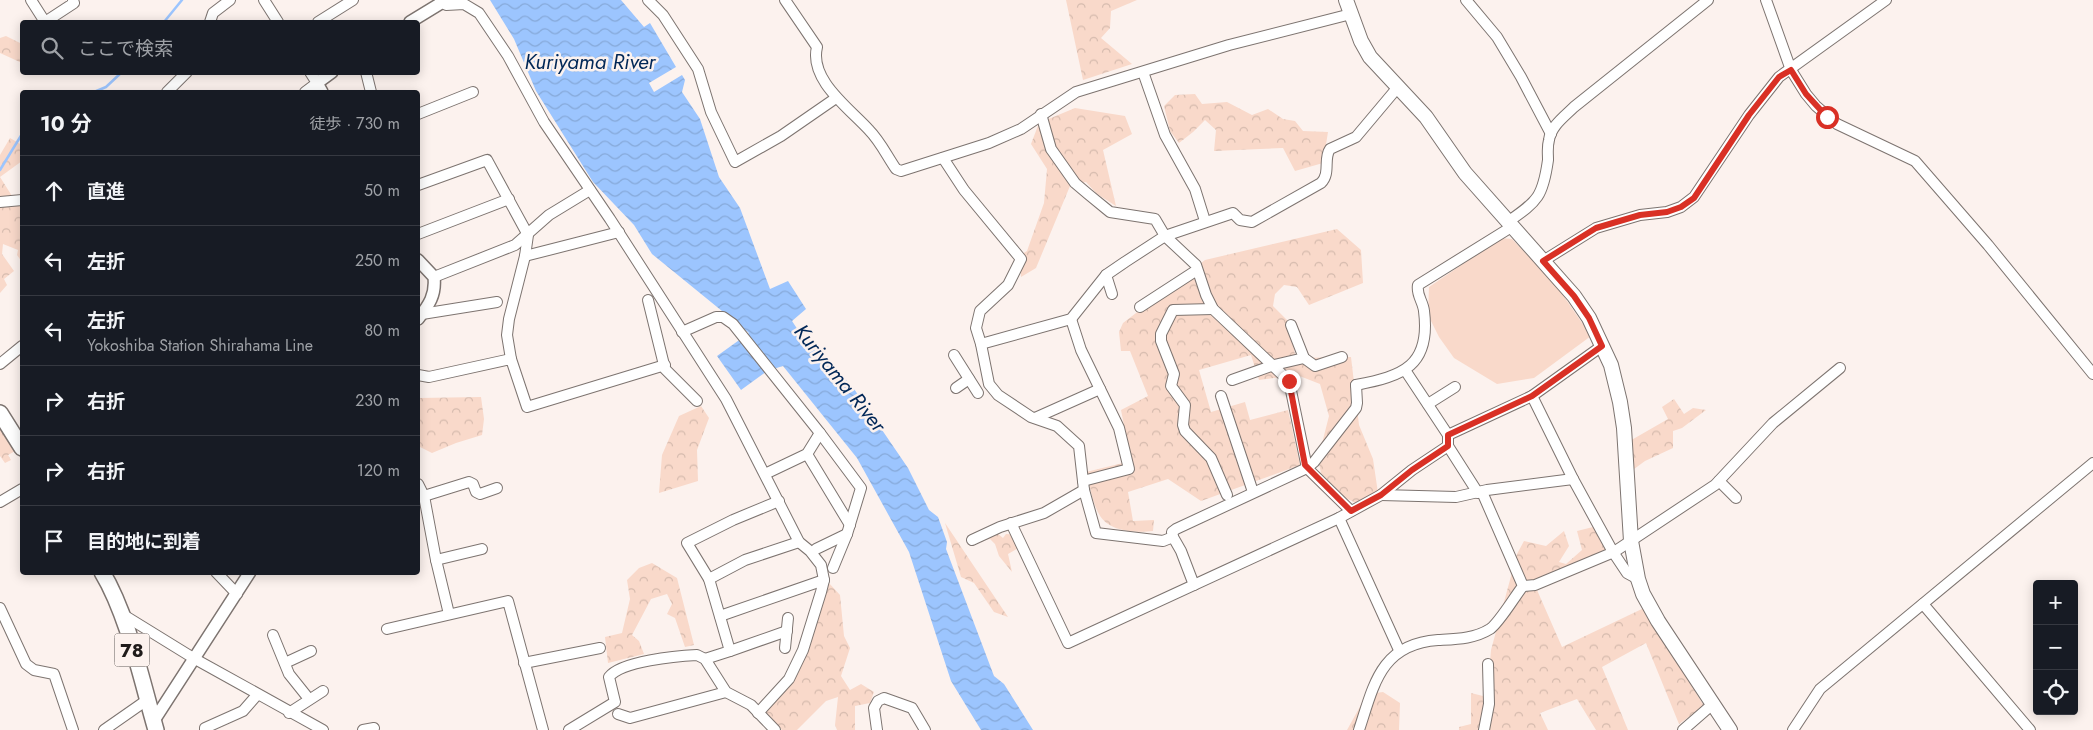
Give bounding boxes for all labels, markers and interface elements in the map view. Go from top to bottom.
search box [20,20,420,75]
icon: search [38,34,66,62]
text: ここで検索 [78,35,173,62]
water label: Kuriyama River [524,47,657,77]
route start [1816,106,1839,129]
text: 10 分 [40,109,92,139]
text: 徒歩 · 730 m [310,112,400,135]
icon: ahead [40,177,68,205]
text: 直進 [87,178,125,205]
text: 50 m [364,179,400,202]
icon: left [40,247,68,275]
text: 左折 [87,248,125,275]
text: 250 m [355,249,400,272]
text: 左折 [87,307,125,334]
icon: left [40,317,68,345]
water label: Kuriyama River [787,318,894,439]
text: 80 m [364,319,400,342]
text: Yokoshiba Station Shirahama Line [87,334,313,357]
route end [1278,370,1301,393]
icon: right [40,387,68,415]
text: 右折 [87,388,125,415]
text: 230 m [355,389,400,412]
icon: right [40,457,68,485]
text: 右折 [87,458,125,485]
text: 120 m [357,459,400,482]
icon: arrive [40,527,68,555]
text: 目的地に到着 [87,528,201,555]
map controls [2033,580,2078,715]
button: + [2033,580,2078,625]
button: − [2033,625,2078,670]
road number: 78 [114,634,150,666]
button: locate [2033,670,2078,715]

